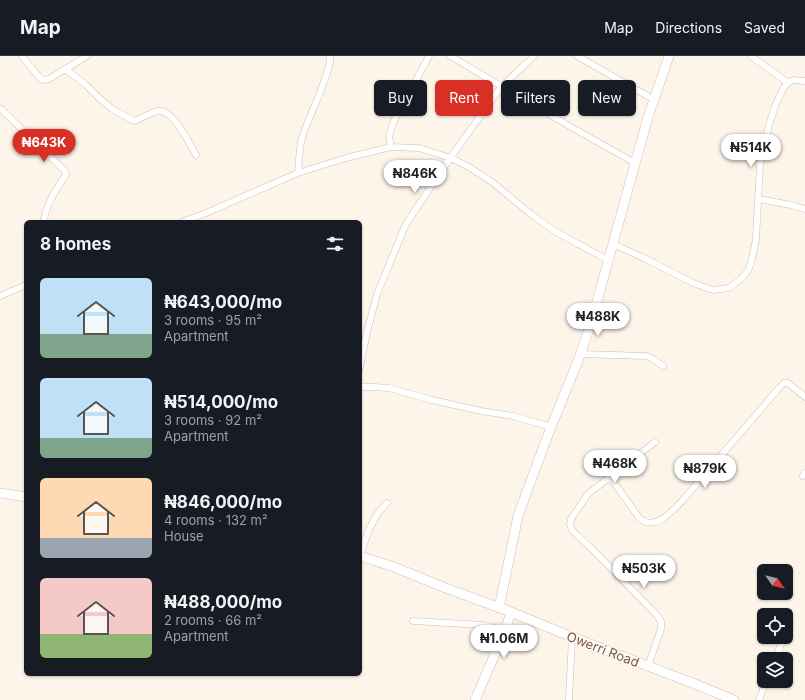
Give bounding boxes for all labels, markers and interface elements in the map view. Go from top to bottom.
text: Map [20,16,61,39]
text: Map [604,19,633,36]
text: Directions [655,19,722,36]
text: Saved [744,19,785,36]
chip: Buy [374,80,427,116]
chip: Rent [435,80,493,116]
chip: Filters [501,80,570,116]
chip: New [578,80,636,116]
pin: ₦643K [16,129,72,163]
text: ₦643K [22,134,66,150]
pin: ₦514K [723,134,779,168]
text: ₦514K [730,139,772,155]
pin: ₦846K [387,160,443,194]
text: ₦846K [393,165,437,181]
icon: filters [324,233,346,255]
text: 8 homes [40,234,111,254]
text: ₦643,000/mo [164,292,282,312]
icon: home [72,294,120,342]
pin: ₦488K [570,303,626,337]
text: ₦488K [576,308,620,324]
text: 3 rooms · 95 m² [164,312,262,328]
text: Apartment [164,328,229,344]
text: ₦514,000/mo [164,392,278,412]
icon: home [72,394,120,442]
text: 3 rooms · 92 m² [164,412,262,428]
text: Apartment [164,428,229,444]
pin: ₦468K [587,450,643,484]
text: ₦468K [593,455,637,471]
pin: ₦879K [677,455,733,489]
text: ₦879K [683,460,727,476]
text: ₦846,000/mo [164,492,282,512]
icon: home [72,494,120,542]
text: 4 rooms · 132 m² [164,512,268,528]
text: House [164,528,204,544]
pin: ₦503K [616,555,672,589]
text: ₦503K [622,560,666,576]
north arrow [757,564,793,600]
map controls [757,564,793,688]
text: ₦488,000/mo [164,592,282,612]
icon: home [72,594,120,642]
button: locate [757,608,793,644]
text: 2 rooms · 66 m² [164,612,262,628]
pin: ₦1.06M [471,625,537,659]
text: Apartment [164,628,229,644]
street label: Owerri Road [565,628,641,670]
text: ₦1.06M [480,630,528,646]
button: layers [757,652,793,688]

